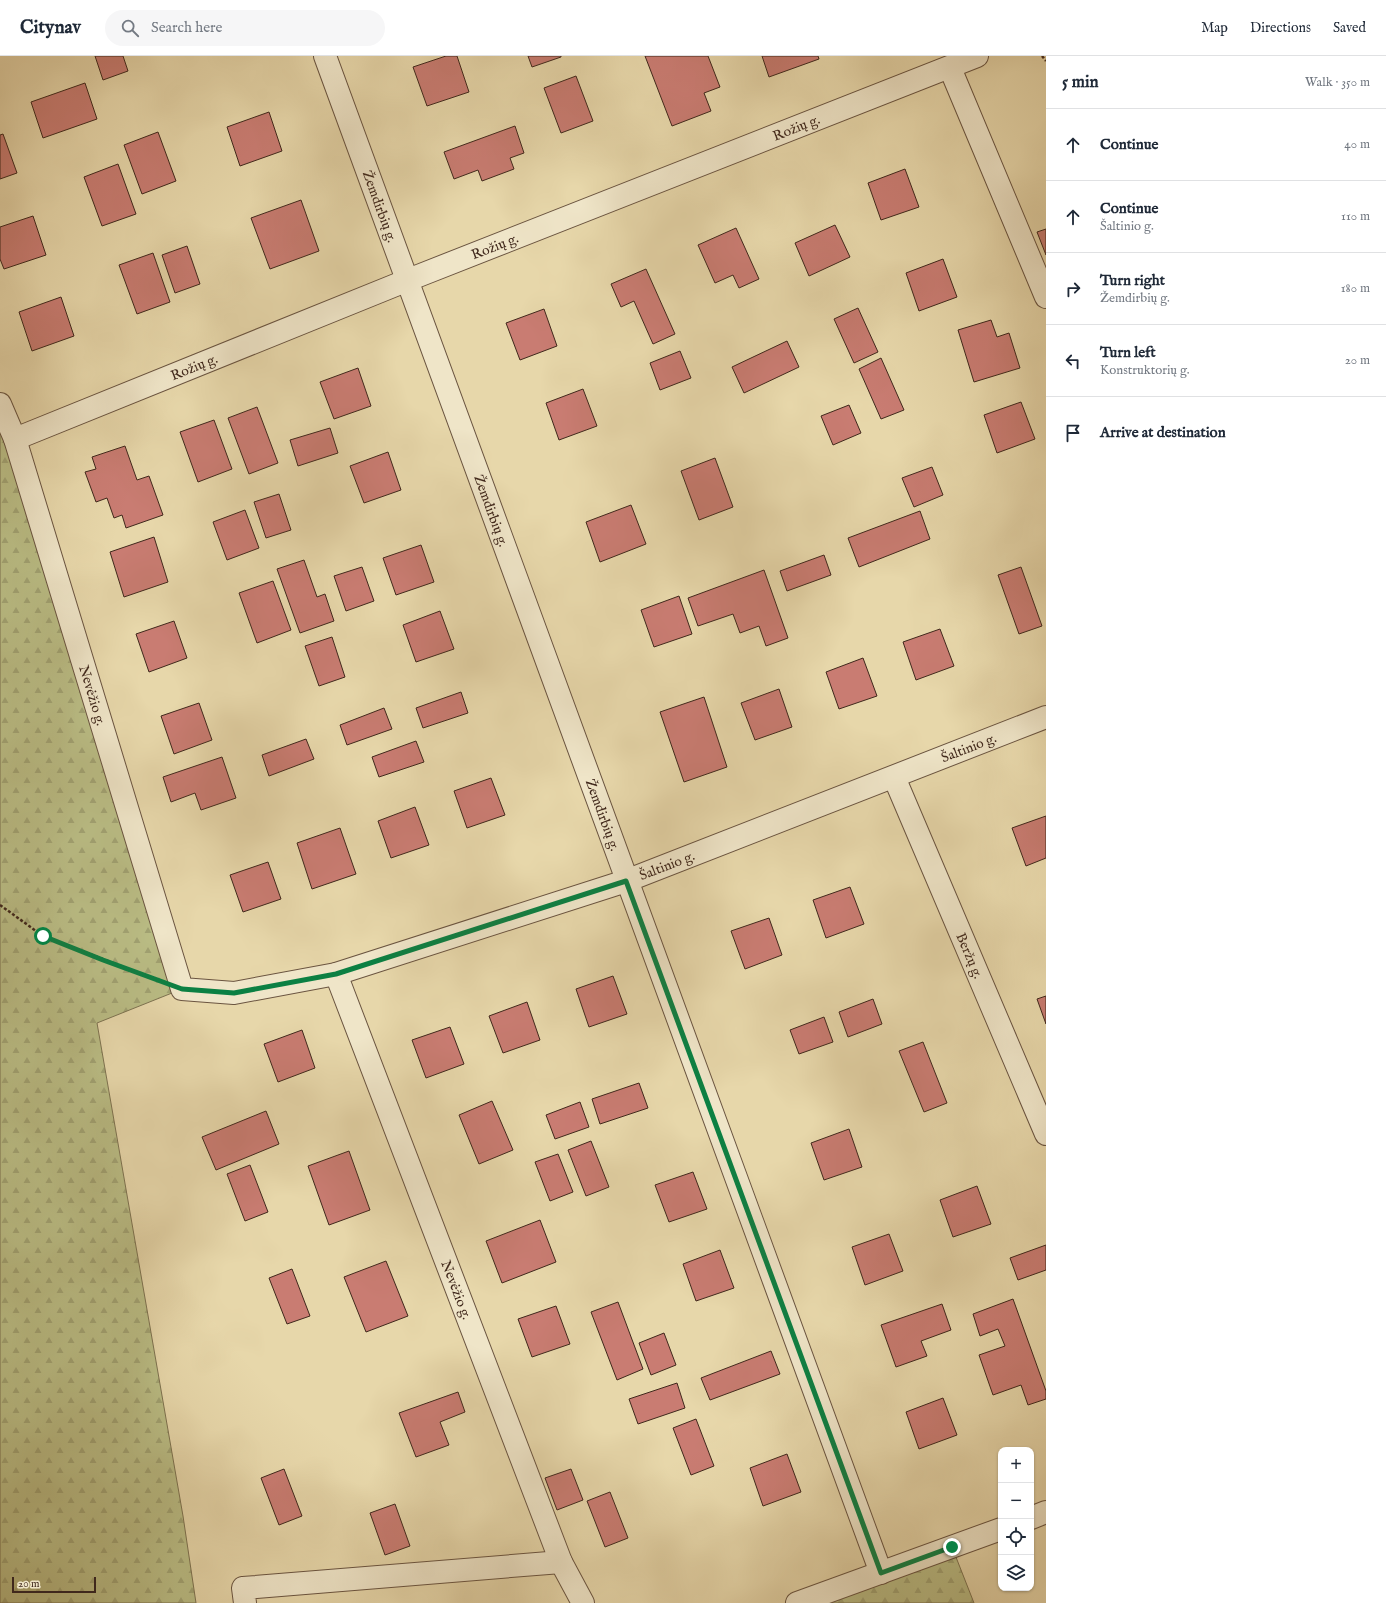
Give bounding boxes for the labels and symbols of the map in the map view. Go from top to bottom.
street label: Rožių g. [770,111,823,146]
street label: Žemdirbių g. [358,168,401,245]
street label: Rožių g. [469,229,521,264]
street label: Rožių g. [168,350,220,385]
street label: Žemdirbių g. [469,472,512,549]
street label: Nevėžio g. [74,663,110,728]
street label: Šaltinio g. [938,729,999,767]
street label: Žemdirbių g. [581,777,624,853]
street label: Šaltinio g. [636,847,697,885]
route start [34,927,52,945]
street label: Beržų g. [951,930,987,982]
street label: Nevėžio g. [436,1258,475,1322]
route end [943,1538,961,1556]
scale bar [12,1575,96,1594]

